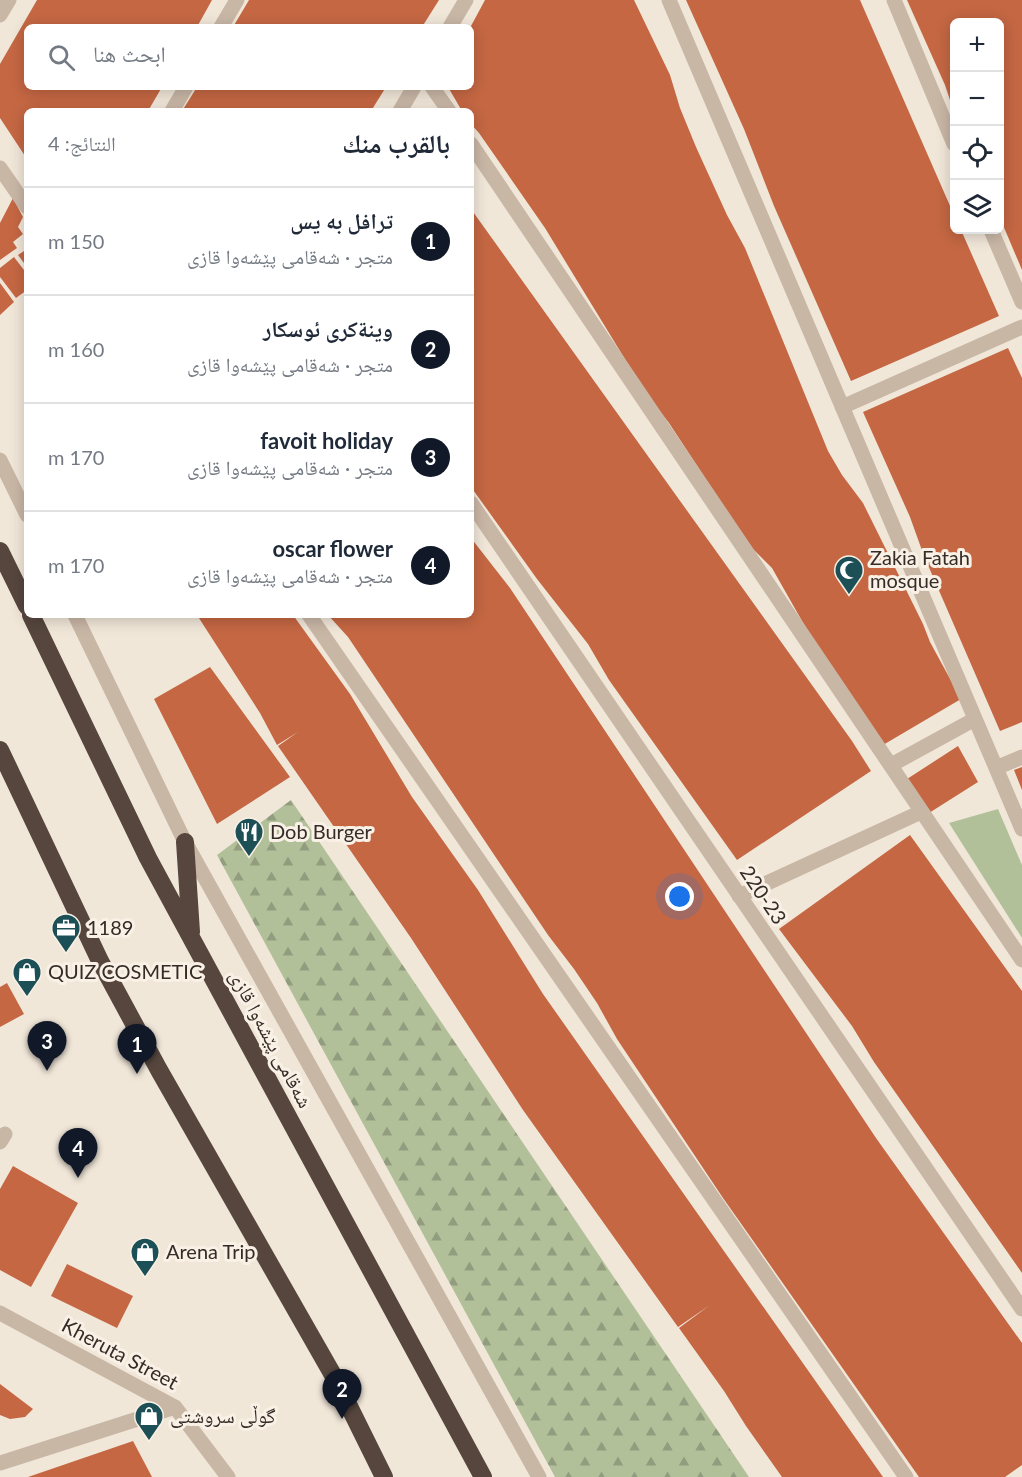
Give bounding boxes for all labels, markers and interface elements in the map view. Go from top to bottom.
map controls [950,18,1004,234]
button: + [950,18,1004,72]
search box [24,24,474,90]
text: ابحث هنا [93,40,166,67]
icon: search [45,41,78,74]
button: − [950,72,1004,126]
button: locate [950,126,1004,180]
text: بالقرب منك [342,127,450,159]
text: النتائج: 4 [48,131,116,155]
button: layers [950,180,1004,234]
text: ترافل به يس [290,207,393,234]
text: 150 m [48,229,104,253]
text: 1 [425,229,436,253]
text: متجر · شەقامی پێشەوا قازی [187,244,393,268]
text: وينةكرى ئوسكار [263,315,393,342]
text: 160 m [48,337,104,361]
text: 2 [425,337,436,361]
text: متجر · شەقامی پێشەوا قازی [187,352,393,376]
text: favoit holiday [260,427,393,454]
text: 170 m [48,445,104,469]
text: 3 [425,445,436,469]
text: متجر · شەقامی پێشەوا قازی [187,455,393,479]
text: oscar flower [272,535,393,562]
place label: Zakia Fatah mosque [870,545,970,592]
text: 170 m [48,553,104,577]
text: 4 [425,553,436,577]
mosque icon: Zakia Fatah mosque [833,554,865,596]
text: متجر · شەقامی پێشەوا قازی [187,563,393,587]
restaurant icon: Dob Burger [233,816,265,858]
place label: Dob Burger [270,819,372,843]
street label: 220-23 [736,861,792,928]
your location [665,882,694,911]
office icon: 1189 [50,912,82,954]
place label: 1189 [87,915,133,939]
shop icon: QUIZ COSMETIC [11,956,43,998]
place label: QUIZ COSMETIC [48,959,202,983]
street label: شەقامی پێشەوا قازی [224,965,318,1112]
pin: 3 [28,1022,66,1071]
pin: 1 [118,1024,156,1074]
pin: 4 [58,1128,98,1178]
shop icon: Arena Trip [129,1236,161,1278]
place label: Arena Trip [166,1239,255,1263]
street label: Kheruta Street [58,1312,183,1394]
pin: 2 [322,1370,362,1419]
shop icon: گوڵی سروشتی [133,1400,165,1442]
place label: گوڵی سروشتی [170,1403,276,1428]

